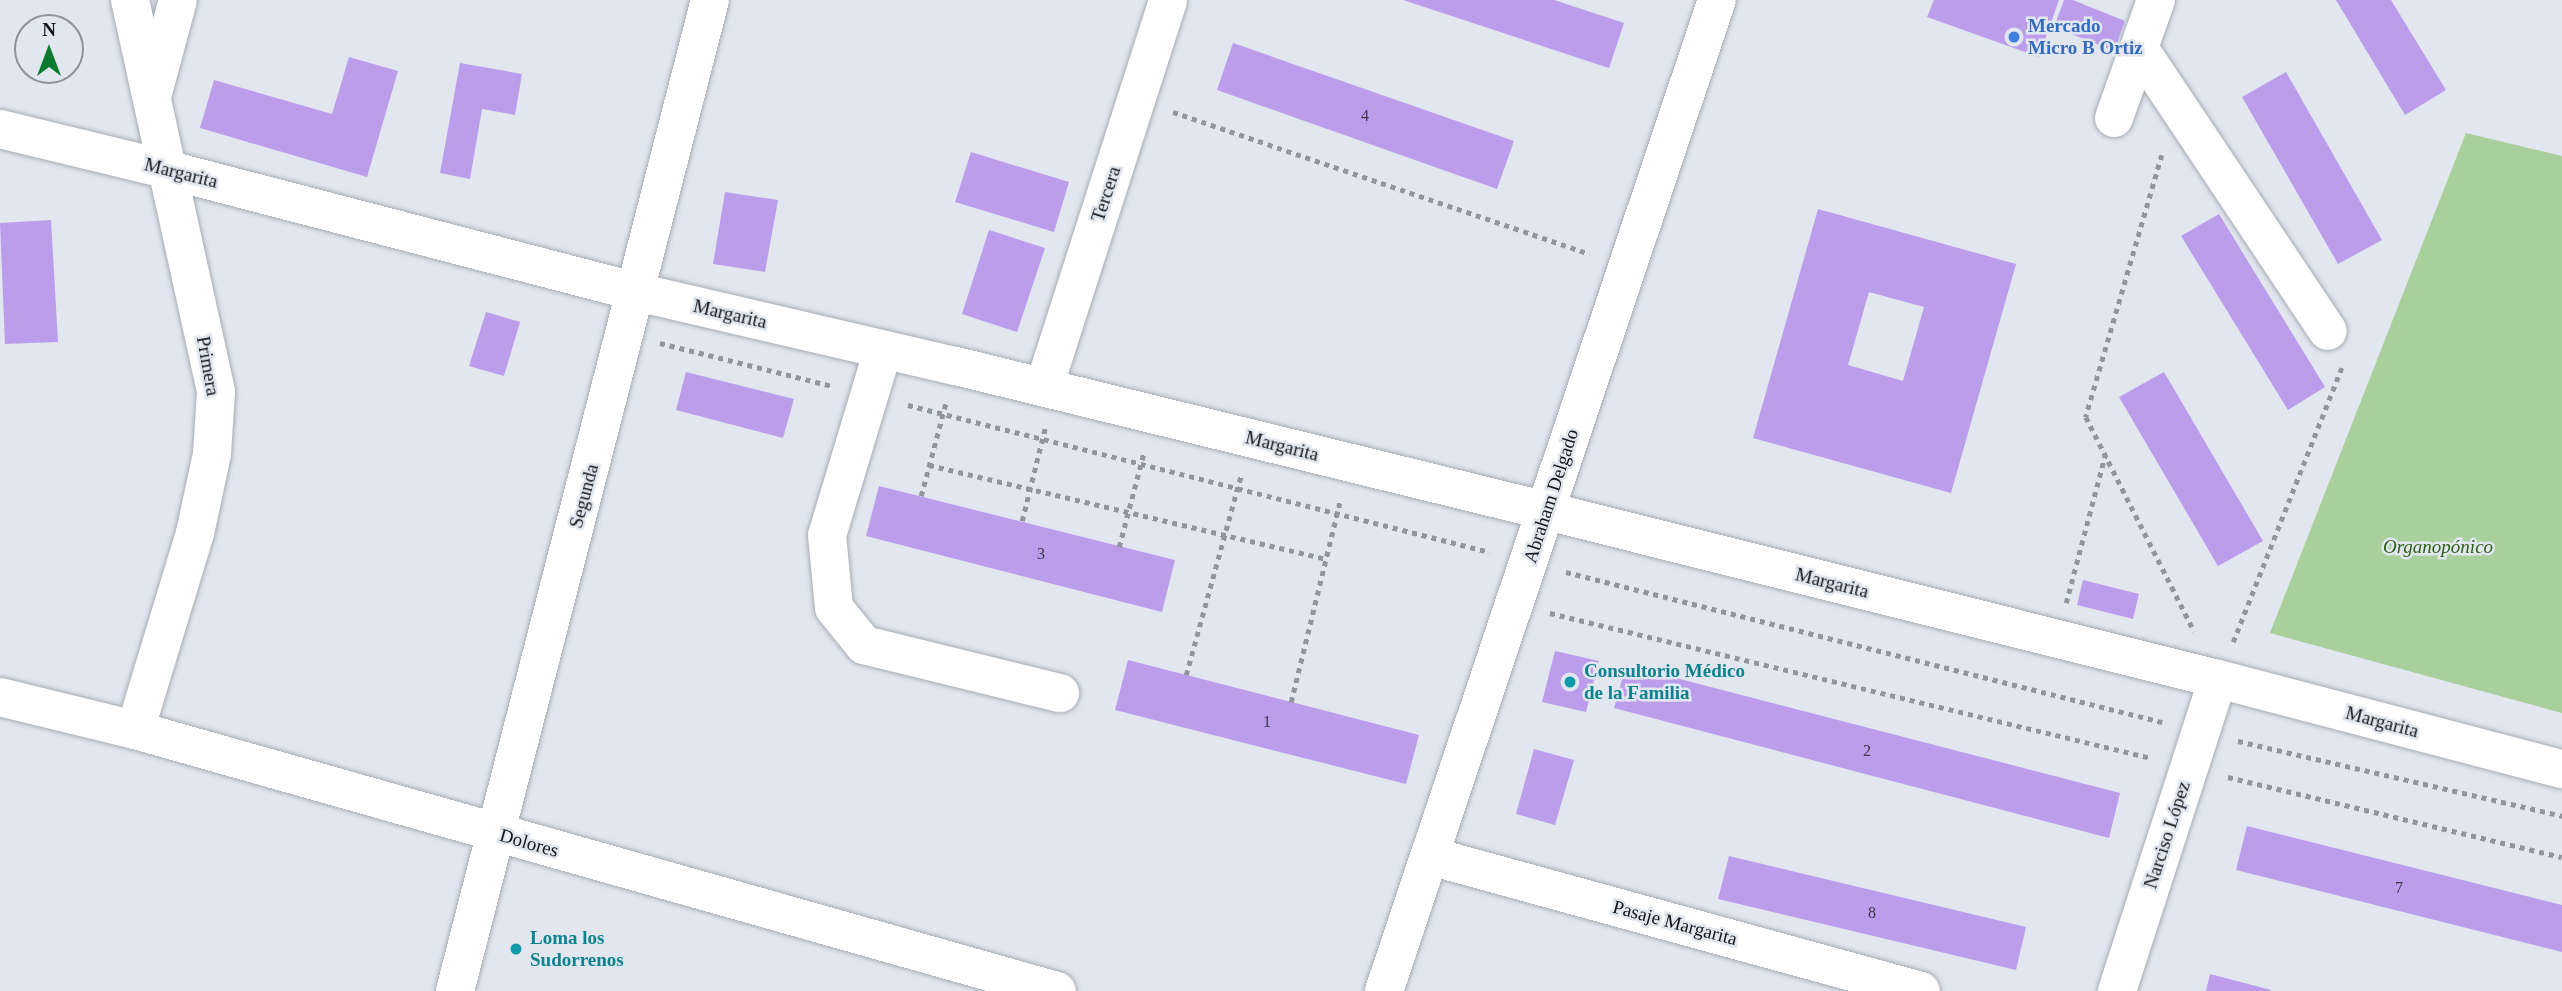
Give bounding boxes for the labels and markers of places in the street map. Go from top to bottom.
place label: Mercado Micro B Ortiz [2028,15,2143,59]
marker: Mercado Micro B Ortiz [2006,29,2022,45]
place label: Consultorio Médico de la Familia [1584,660,1745,704]
marker: Consultorio Médico de la Familia [1562,674,1578,690]
place label: Loma los Sudorrenos [530,927,624,971]
marker: Loma los Sudorrenos [508,941,524,957]

